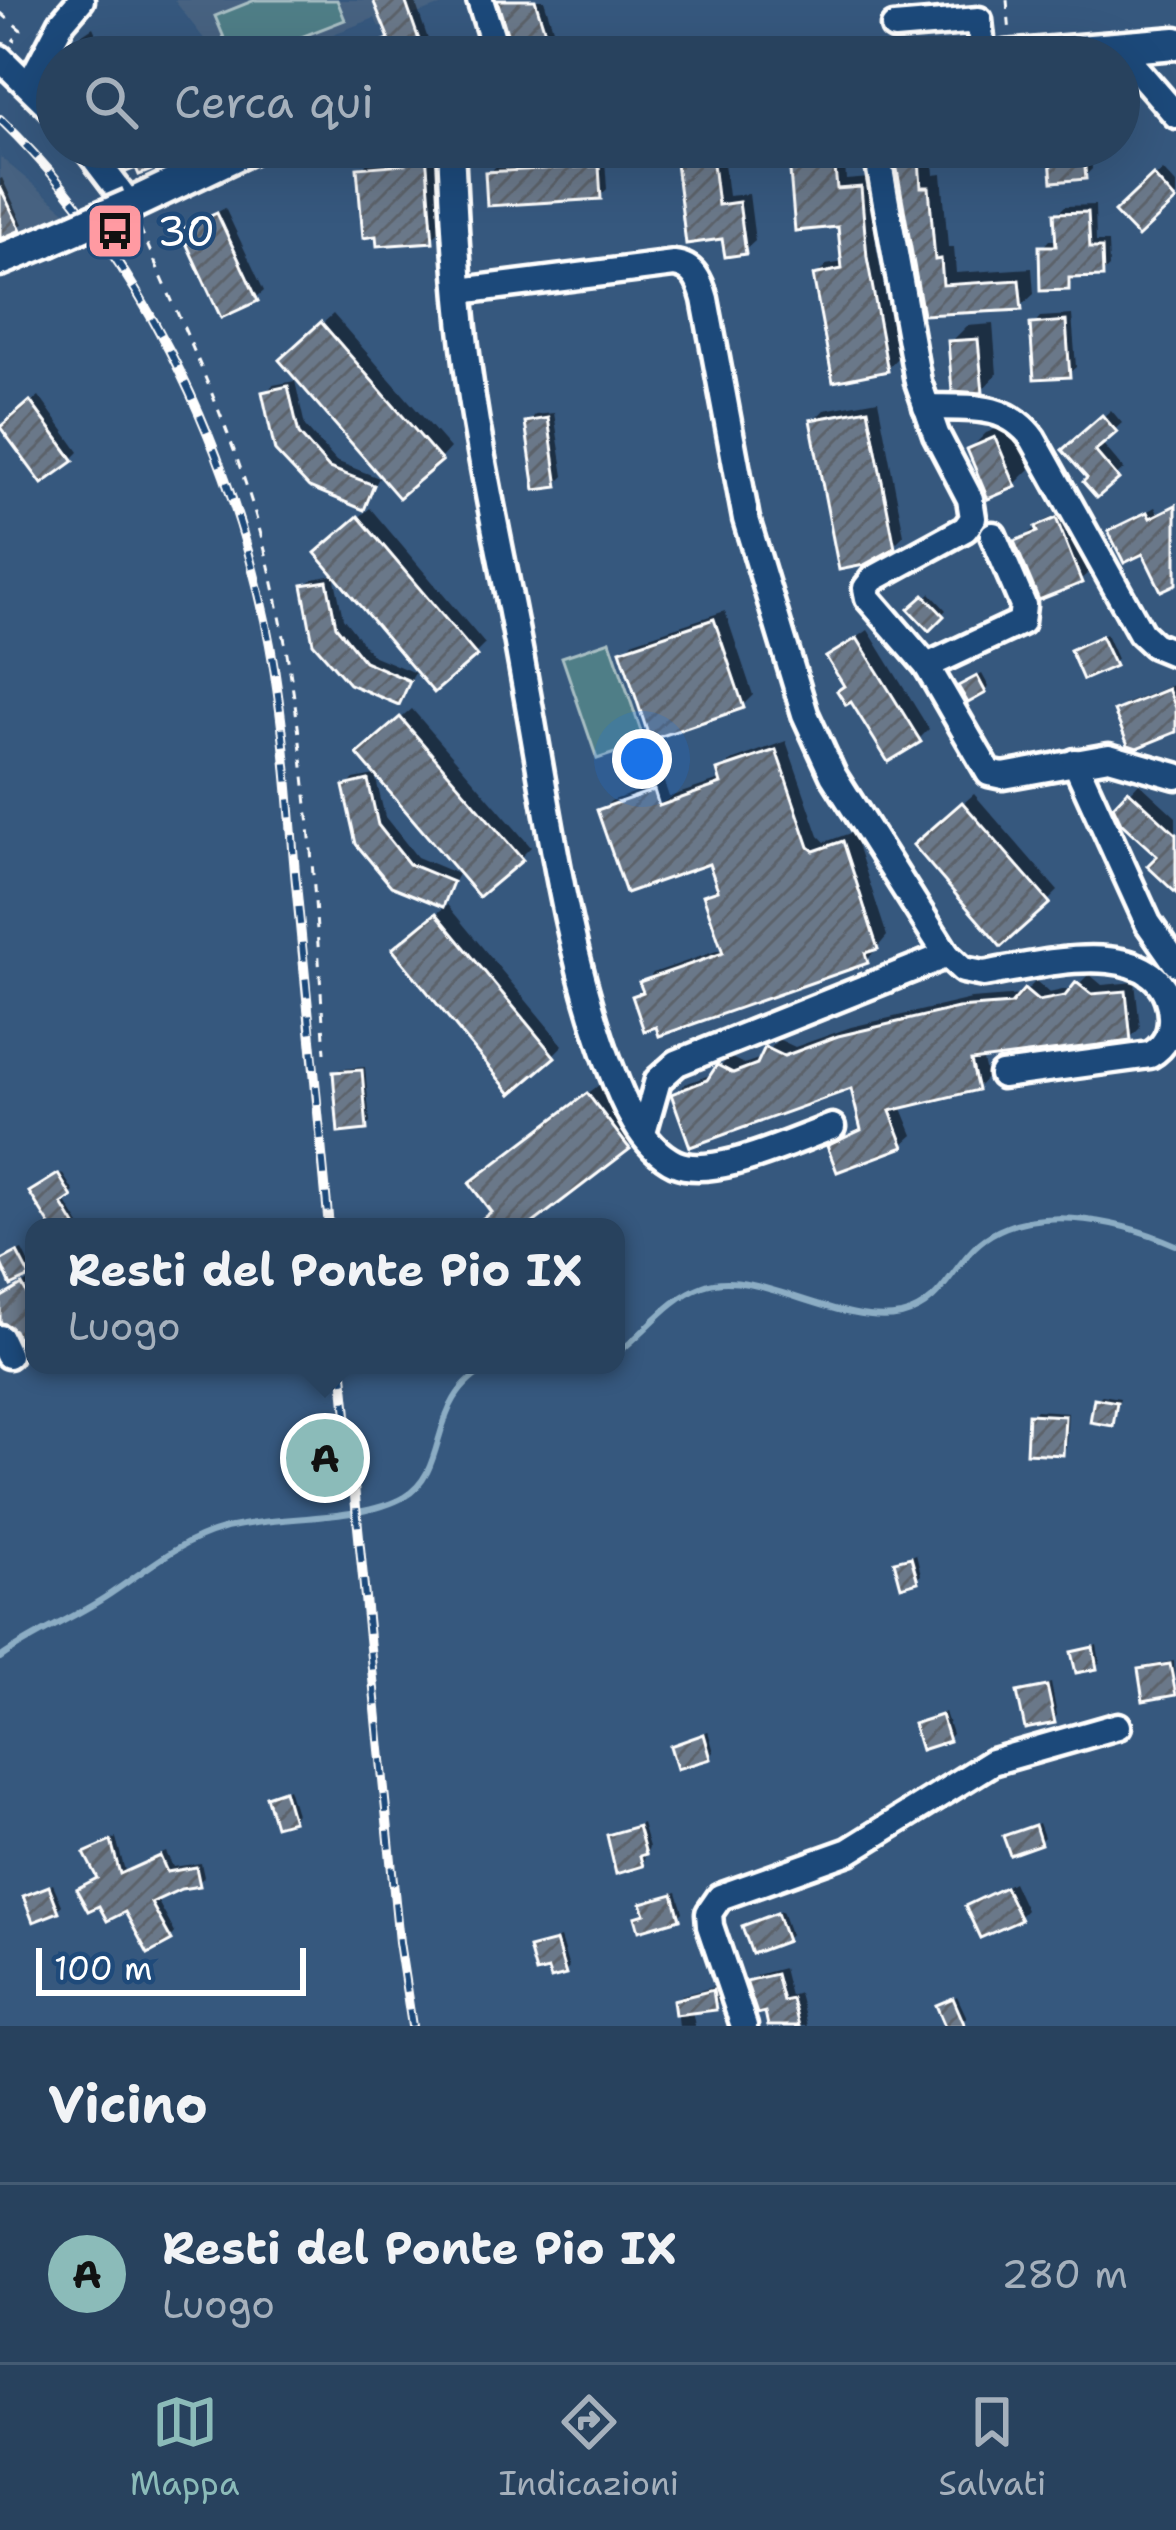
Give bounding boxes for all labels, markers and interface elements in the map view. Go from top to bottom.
search box [36,36,1140,168]
icon: search [78,69,144,135]
text: Cerca qui [174,72,374,132]
bus stop icon: 30 [84,200,146,262]
place label: 30 [157,203,215,259]
your location [612,729,672,789]
popup [25,1218,625,1374]
text: Resti del Ponte Pio IX [68,1240,582,1300]
text: Luogo [68,1300,181,1352]
pin: A [286,1413,364,1503]
scale bar [36,1942,306,1995]
text: 100 m [54,1946,153,1991]
text: Vicino [48,2070,208,2138]
text: Resti del Ponte Pio IX [162,2218,677,2278]
text: A [72,2248,102,2300]
text: 280 m [1001,2248,1128,2300]
text: Luogo [162,2278,275,2330]
tab: Mappa [130,2389,239,2506]
tab: Indicazioni [499,2389,679,2506]
tab: Salvati [938,2389,1046,2506]

